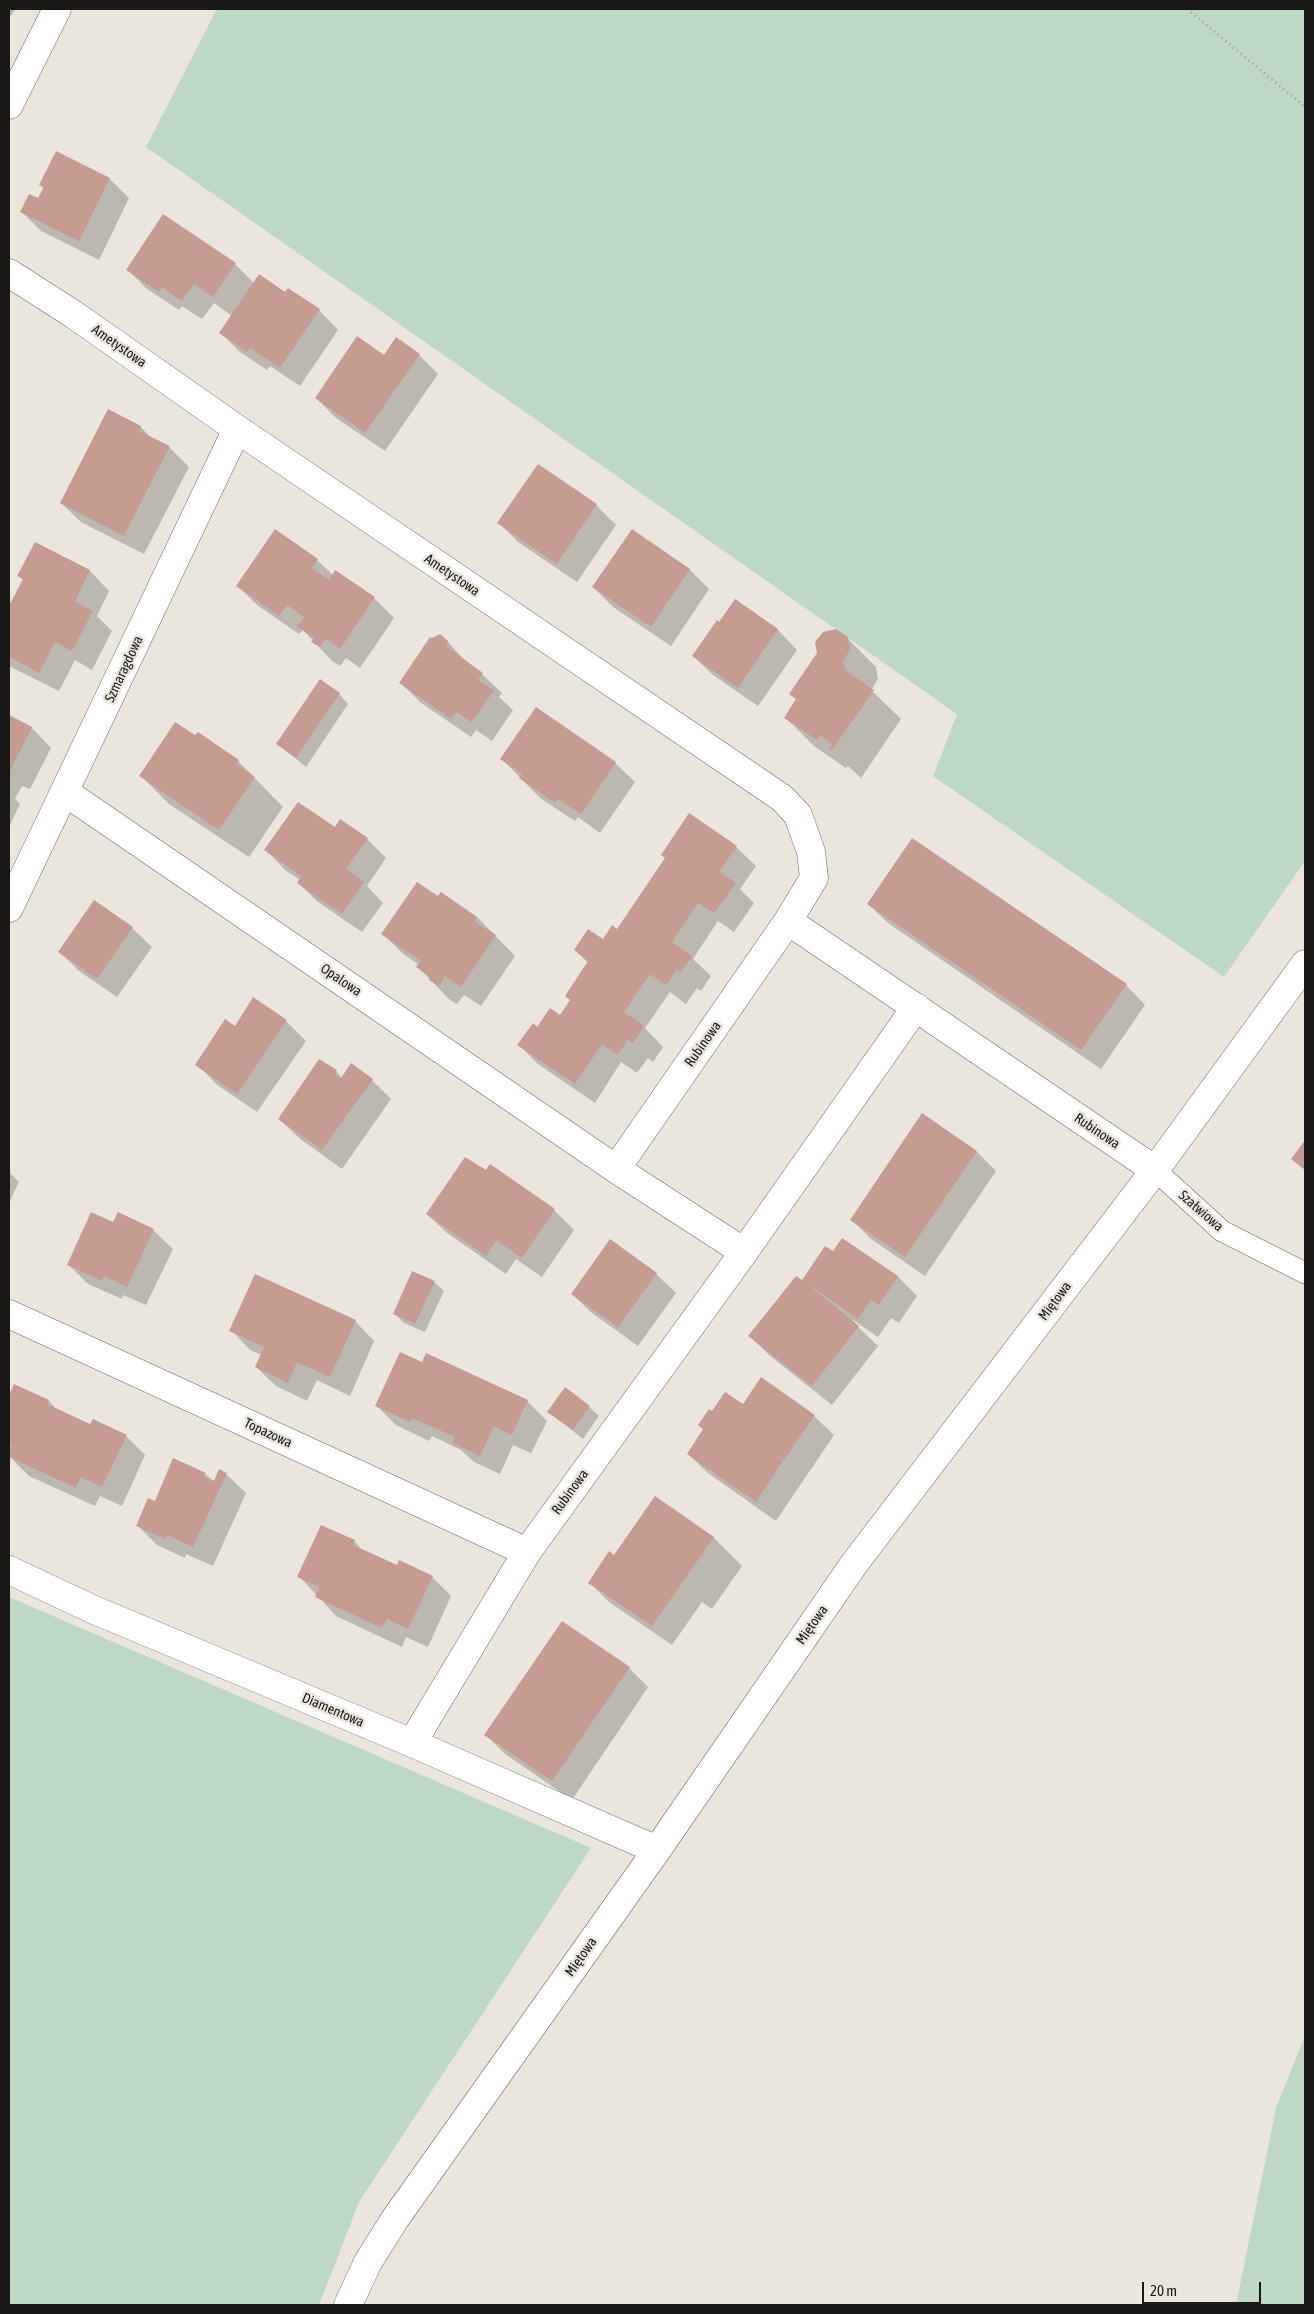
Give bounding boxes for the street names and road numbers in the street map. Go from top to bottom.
street label: Ametystowa [88,321,150,371]
street label: Ametystowa [421,550,483,600]
street label: Szmaragdowa [101,633,147,705]
street label: Opalowa [317,960,365,1000]
street label: Rubinowa [681,1018,725,1070]
street label: Rubinowa [1071,1110,1123,1152]
street label: Szałwiowa [1175,1187,1227,1235]
street label: Miętowa [1035,1278,1075,1324]
street label: Topazowa [241,1415,295,1451]
street label: Rubinowa [548,1466,592,1518]
street label: Miętowa [792,1602,832,1648]
street label: Diamentowa [299,1689,367,1731]
street label: Miętowa [561,1934,601,1980]

